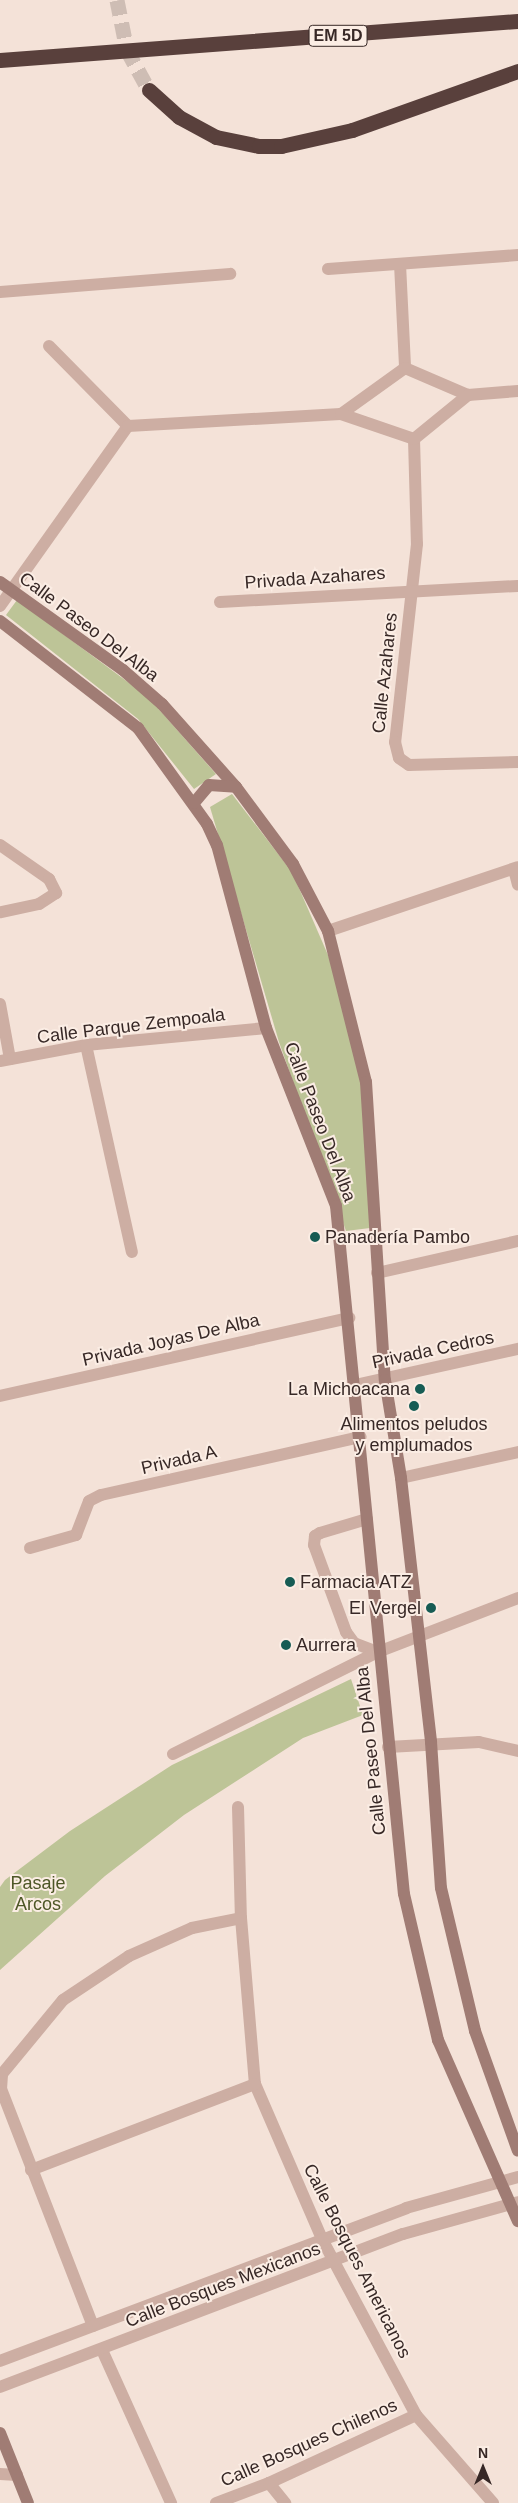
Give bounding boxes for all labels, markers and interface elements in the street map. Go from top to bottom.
road number: EM 5D [308,22,368,50]
street label: Privada Azahares [243,562,387,594]
street label: Calle Paseo Del Alba [15,567,163,687]
street label: Calle Azahares [368,611,402,735]
street label: Calle Parque Zempoala [36,1004,226,1048]
street label: Calle Paseo Del Alba [279,1039,361,1205]
place label: Panadería Pambo [325,1226,470,1248]
marker: Panadería Pambo [309,1231,321,1243]
street label: Privada Joyas De Alba [80,1309,262,1371]
street label: Privada Cedros [370,1327,496,1373]
place label: La Michoacana [288,1378,410,1400]
marker: La Michoacana [414,1383,426,1395]
marker: Alimentos peludos y emplumados [408,1400,420,1412]
place label: Alimentos peludos y emplumados [340,1414,488,1456]
street label: Privada A [139,1441,219,1479]
place label: Farmacia ATZ [300,1571,413,1593]
marker: Farmacia ATZ [284,1576,296,1588]
place label: El Vergel [349,1597,421,1619]
marker: El Vergel [425,1602,437,1614]
place label: Aurrera [296,1634,356,1656]
marker: Aurrera [280,1639,292,1651]
street label: Calle Paseo Del Alba [351,1665,391,1837]
park label: Pasaje Arcos [10,1873,66,1916]
street label: Calle Bosques Americanos [298,2160,416,2362]
street label: Calle Bosques Mexicanos [122,2238,324,2332]
street label: Calle Bosques Chilenos [217,2394,401,2492]
north arrow [458,2443,508,2493]
text: N [478,2445,488,2461]

